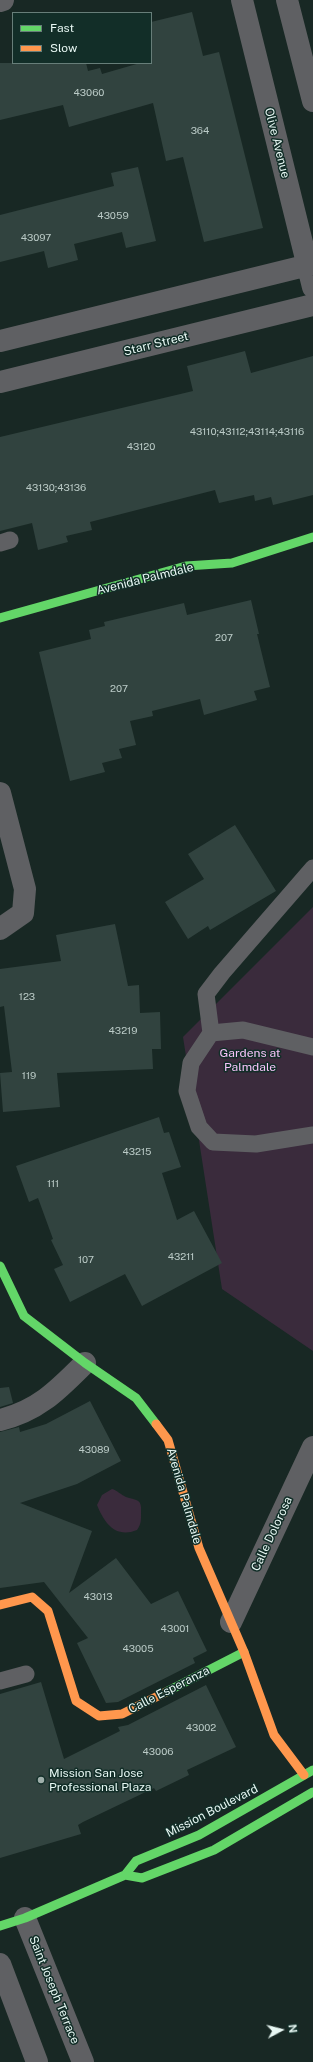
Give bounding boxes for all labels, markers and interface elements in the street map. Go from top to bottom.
legend [12,12,152,64]
text: Fast [50,21,74,35]
text: Slow [50,41,77,55]
house number: 43060 [74,87,104,99]
street label: Olive Avenue [261,106,293,180]
house number: 364 [191,125,209,137]
house number: 43059 [97,210,129,222]
house number: 43097 [21,232,51,244]
street label: Starr Street [122,329,190,359]
house number: 43110;43112;43114;43116 [190,426,304,438]
house number: 43120 [127,441,155,453]
house number: 43130;43136 [26,482,86,494]
street label: Avenida Palmdale [95,560,195,598]
house number: 207 [215,632,233,644]
house number: 207 [110,683,128,695]
house number: 123 [19,991,35,1003]
house number: 43219 [109,1025,137,1037]
park label: Gardens at Palmdale [220,1046,280,1074]
house number: 119 [22,1070,36,1082]
house number: 43215 [122,1146,152,1158]
house number: 111 [47,1178,59,1190]
house number: 43211 [168,1251,194,1263]
house number: 107 [78,1254,94,1266]
house number: 43089 [78,1444,110,1456]
street label: Avenida Palmdale [163,1446,205,1546]
street label: Calle Dolorosa [248,1494,296,1574]
house number: 43013 [83,1591,113,1603]
house number: 43001 [161,1623,189,1635]
house number: 43005 [122,1643,154,1655]
street label: Calle Esperanza [126,1663,212,1717]
house number: 43002 [186,1722,216,1734]
house number: 43006 [143,1746,173,1758]
place label: Mission San Jose Professional Plaza [49,1766,151,1794]
marker: Mission San Jose Professional Plaza [36,1775,46,1785]
street label: Mission Boulevard [164,1782,260,1840]
street label: Saint Joseph Terrace [26,1934,82,2046]
north arrow [261,2010,301,2050]
text: N [286,2024,299,2034]

